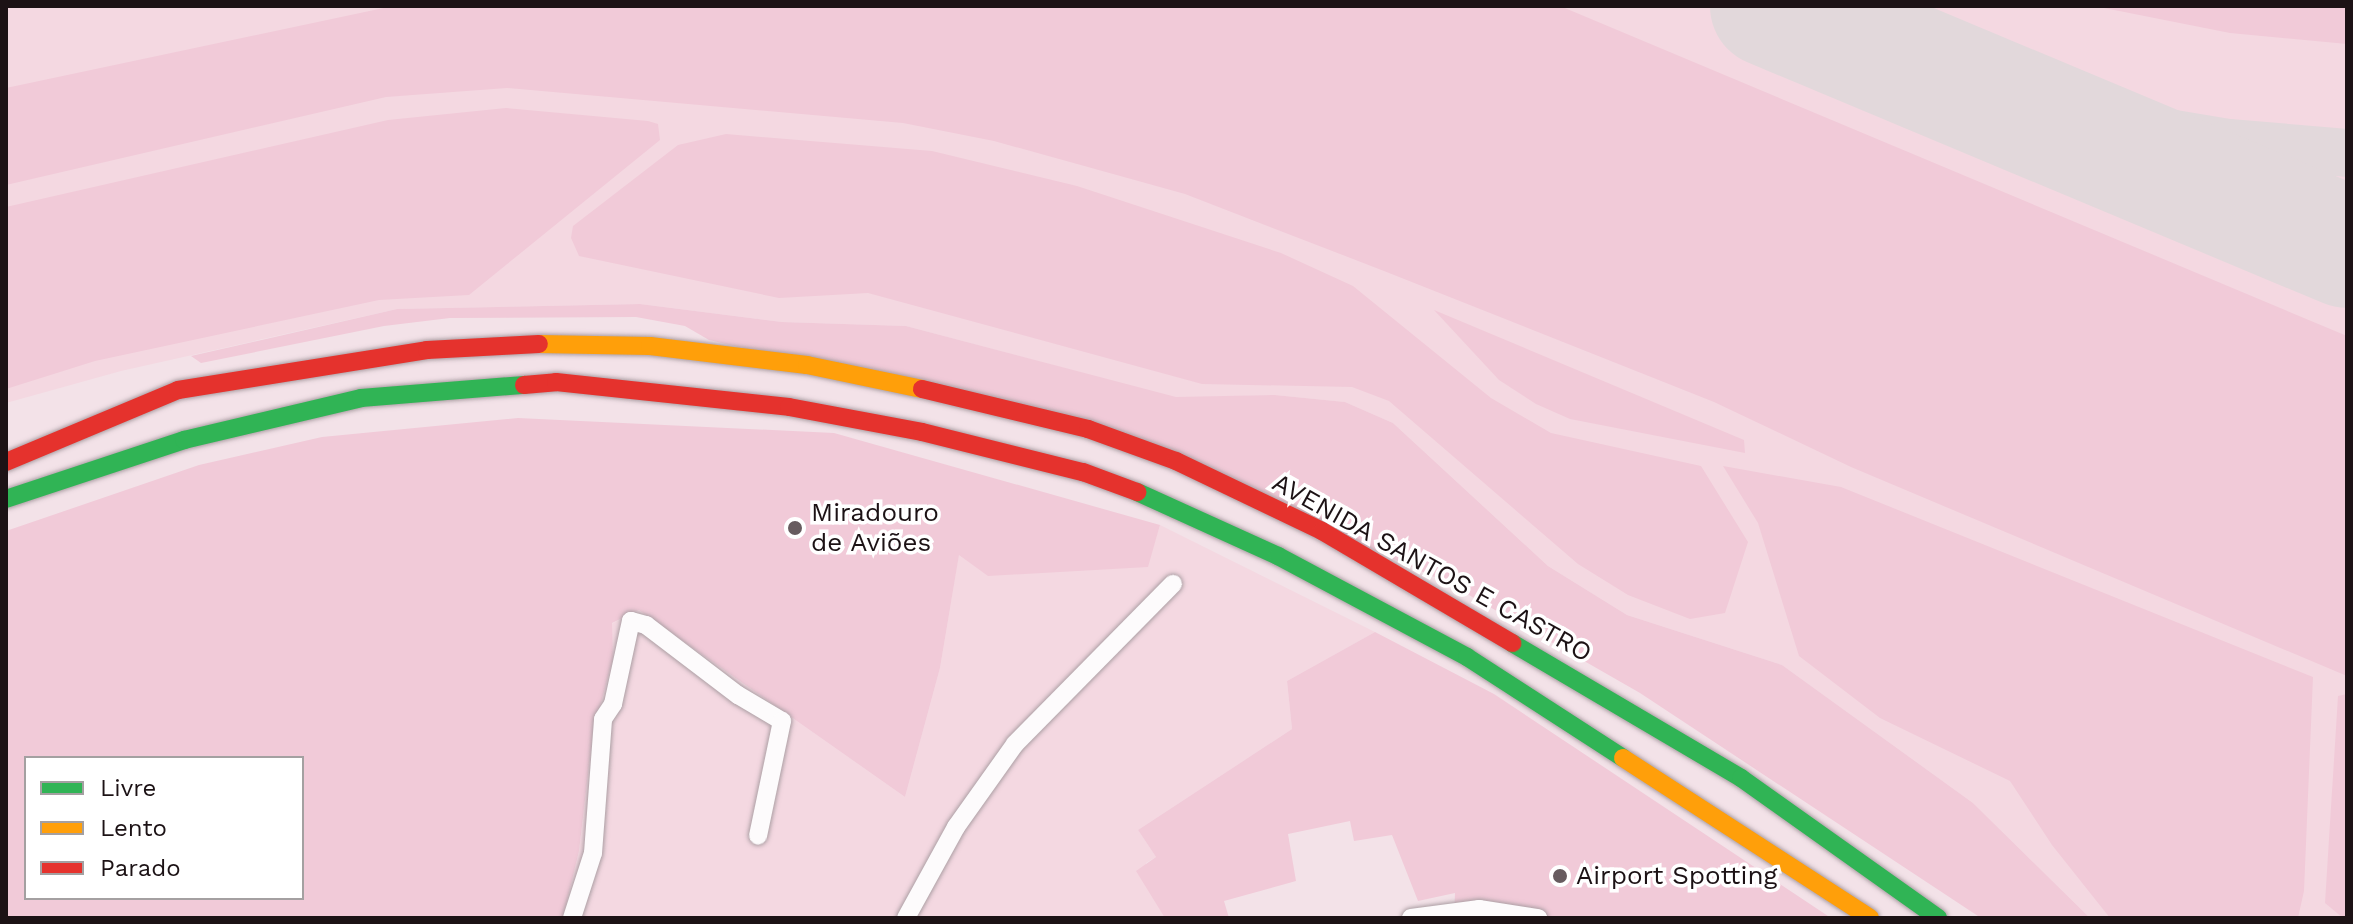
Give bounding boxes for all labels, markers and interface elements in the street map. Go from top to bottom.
street label: AVENIDA SANTOS E CASTRO [1266,467,1598,669]
place label: Miradouro de Aviões [811,497,939,558]
marker: Miradouro de Aviões [786,519,804,537]
legend [24,756,304,900]
text: Livre [100,774,156,802]
text: Lento [100,814,167,842]
text: Parado [100,854,181,882]
place label: Airport Spotting [1576,860,1777,892]
marker: Airport Spotting [1551,867,1569,885]

